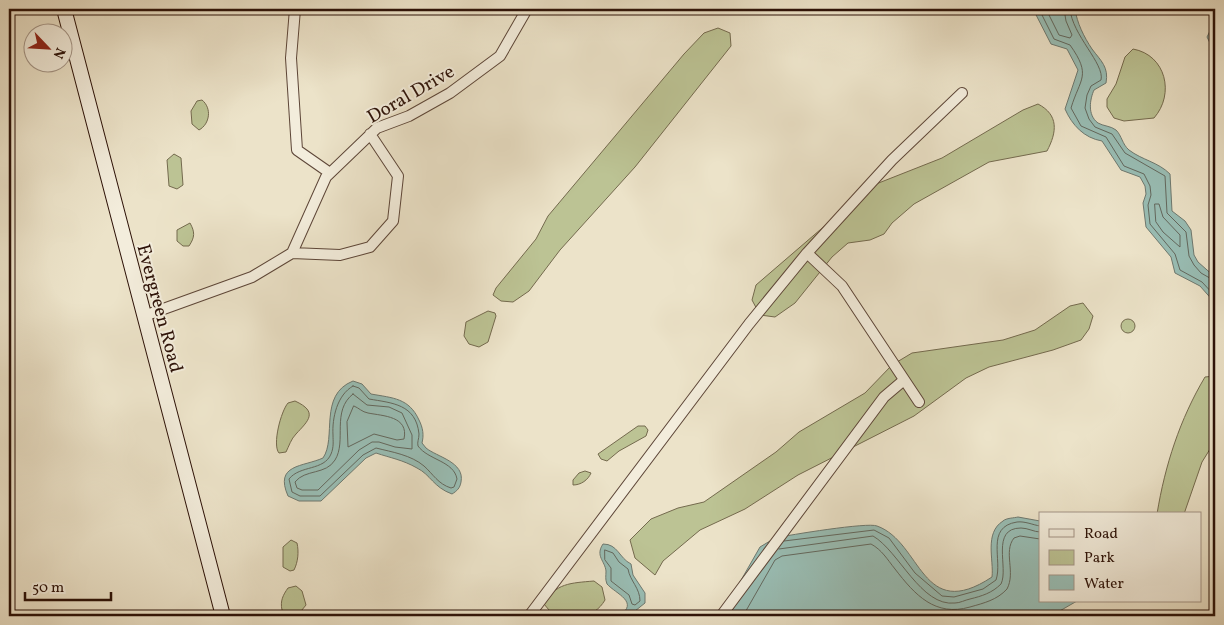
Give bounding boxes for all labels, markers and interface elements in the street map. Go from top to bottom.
north arrow [22,22,72,72]
text: N [48,44,69,61]
street label: Doral Drive [362,59,460,130]
street label: Evergreen Road [129,241,189,376]
legend [1039,512,1202,602]
text: Road [1084,524,1118,545]
text: Park [1084,548,1115,569]
scale bar [25,570,111,602]
text: Water [1084,574,1124,595]
text: 50 m [32,578,64,599]

